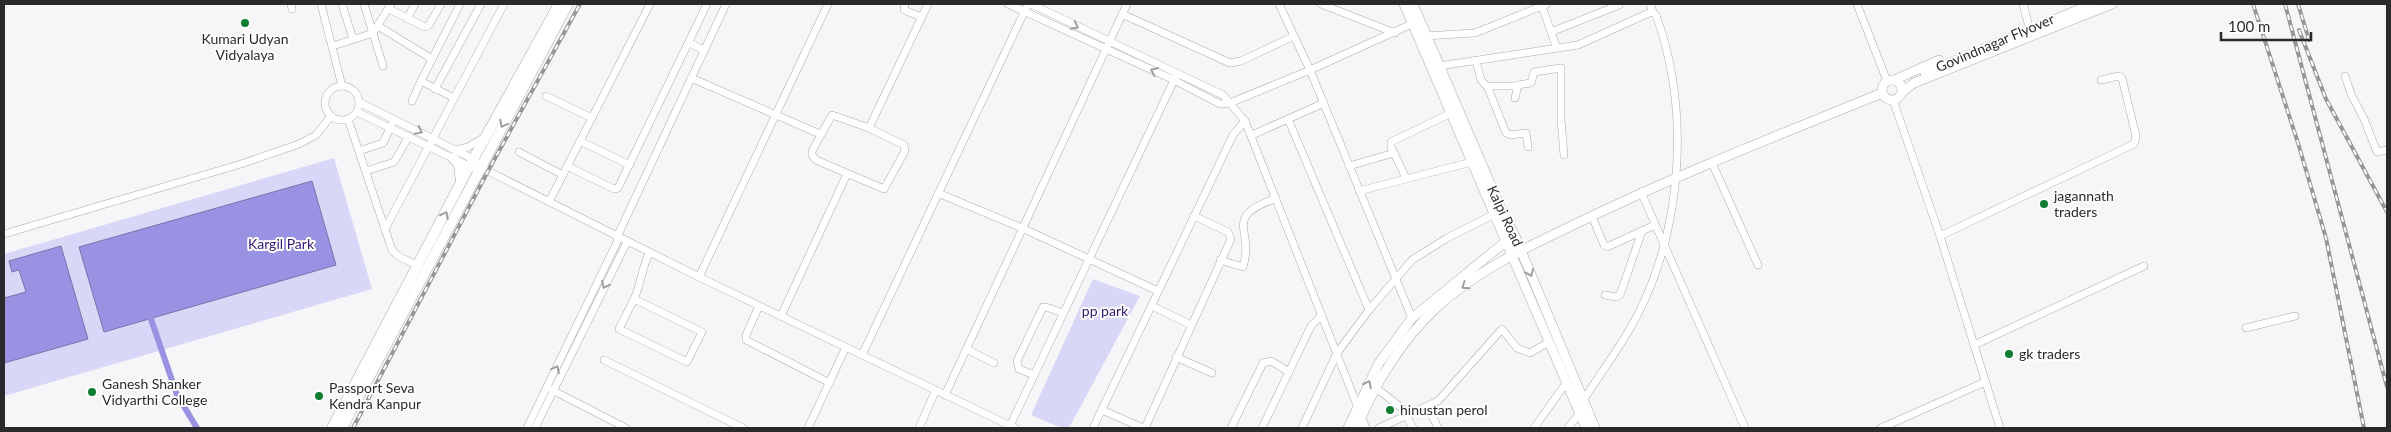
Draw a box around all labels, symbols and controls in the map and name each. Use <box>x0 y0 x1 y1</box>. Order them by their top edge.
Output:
street label: Govindnagar Flyover <box>1933 10 2057 75</box>
scale bar <box>2221 10 2311 42</box>
marker: Kumari Udyan Vidyalaya <box>239 17 251 29</box>
text: 100 m <box>2228 17 2270 35</box>
one-way arrow <box>1069 20 1078 30</box>
place label: Kumari Udyan Vidyalaya <box>202 30 288 63</box>
one-way arrow <box>1150 66 1159 77</box>
one-way arrow <box>499 118 509 127</box>
one-way arrow <box>414 125 423 135</box>
street label: Kalpi Road <box>1484 183 1527 249</box>
place label: jagannath traders <box>2053 187 2114 220</box>
marker: jagannath traders <box>2038 198 2050 210</box>
one-way arrow <box>439 211 449 220</box>
park label: Kargil Park <box>248 235 315 252</box>
one-way arrow <box>1524 268 1535 277</box>
one-way arrow <box>601 280 611 289</box>
one-way arrow <box>1462 280 1471 289</box>
park label: pp park <box>1082 302 1129 319</box>
place label: gk traders <box>2019 345 2080 362</box>
marker: gk traders <box>2003 348 2015 360</box>
one-way arrow <box>550 365 560 374</box>
place label: Ganesh Shanker Vidyarthi College <box>102 375 207 408</box>
place label: Passport Seva Kendra Kanpur <box>329 379 421 412</box>
one-way arrow <box>1362 380 1372 389</box>
marker: Ganesh Shanker Vidyarthi College <box>86 386 98 398</box>
marker: Passport Seva Kendra Kanpur <box>313 390 325 402</box>
place label: hinustan perol <box>1400 401 1488 418</box>
marker: hinustan perol <box>1384 404 1396 416</box>

